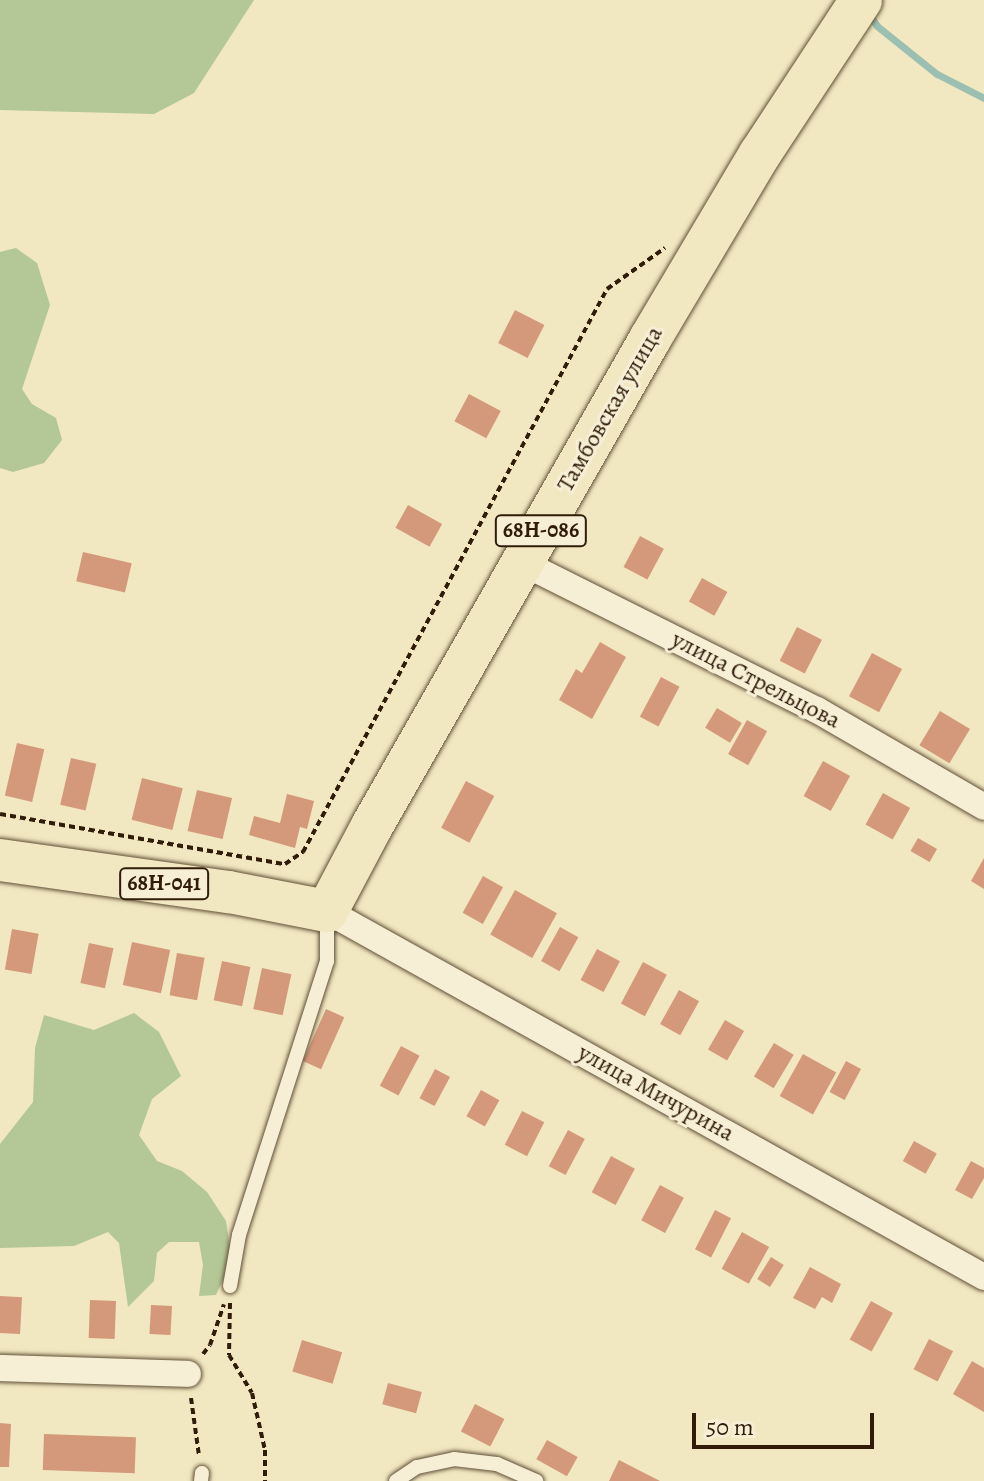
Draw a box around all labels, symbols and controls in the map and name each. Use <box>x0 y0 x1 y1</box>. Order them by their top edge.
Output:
street label: Тамбовская улица <box>551 321 669 497</box>
road number: 68Н-086 <box>493 513 589 549</box>
street label: улица Стрельцова <box>667 625 845 735</box>
road number: 68Н-041 <box>118 866 210 902</box>
street label: улица Мичурина <box>573 1038 739 1148</box>
scale bar <box>696 1397 878 1447</box>
text: 50 m <box>706 1411 754 1443</box>

